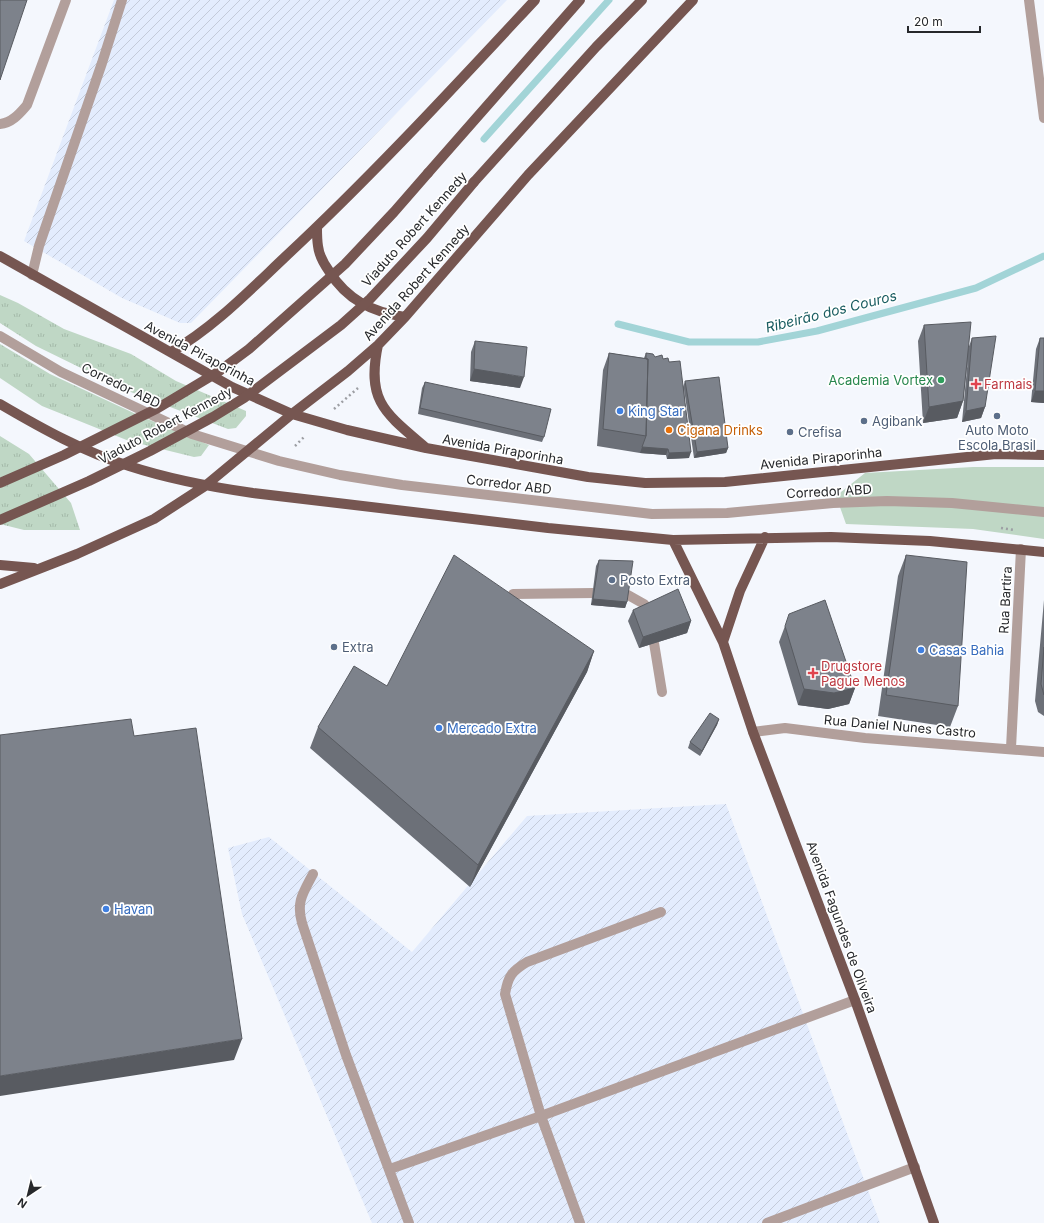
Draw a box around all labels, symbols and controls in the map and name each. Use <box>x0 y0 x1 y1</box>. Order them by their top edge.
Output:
scale bar <box>908 8 980 34</box>
text: 20 m <box>914 14 943 29</box>
street label: Viaduto Robert Kennedy <box>358 168 470 290</box>
street label: Avenida Robert Kennedy <box>360 221 472 343</box>
water label: Ribeirão dos Couros <box>764 286 898 336</box>
street label: Avenida Piraporinha <box>142 317 258 389</box>
street label: Corredor ABD <box>79 359 163 411</box>
place label: Academia Vortex <box>828 372 933 388</box>
marker: Academia Vortex <box>936 375 946 385</box>
place label: Farmais <box>984 376 1033 392</box>
marker: Farmais <box>971 379 981 389</box>
street label: Viaduto Robert Kennedy <box>95 383 235 467</box>
place label: King Star <box>628 403 684 419</box>
marker: King Star <box>615 406 625 416</box>
marker: Auto Moto Escola Brasil <box>992 411 1002 421</box>
place label: Agibank <box>872 413 922 429</box>
marker: Agibank <box>859 416 869 426</box>
place label: Cigana Drinks <box>677 422 763 438</box>
place label: Auto Moto Escola Brasil <box>958 422 1036 453</box>
place label: Crefisa <box>798 424 842 440</box>
marker: Cigana Drinks <box>664 425 674 435</box>
marker: Crefisa <box>785 427 795 437</box>
street label: Avenida Piraporinha <box>441 430 565 468</box>
street label: Avenida Piraporinha <box>759 444 883 472</box>
street label: Corredor ABD <box>465 471 553 497</box>
street label: Corredor ABD <box>786 481 872 501</box>
street label: Rua Bartira <box>995 566 1015 634</box>
place label: Posto Extra <box>620 572 690 588</box>
marker: Posto Extra <box>607 575 617 585</box>
place label: Extra <box>342 639 374 655</box>
marker: Extra <box>329 642 339 652</box>
place label: Casas Bahia <box>929 642 1004 658</box>
marker: Casas Bahia <box>916 645 926 655</box>
place label: Drugstore Pague Menos <box>821 658 905 689</box>
marker: Drugstore Pague Menos <box>808 668 818 678</box>
street label: Rua Daniel Nunes Castro <box>823 711 977 741</box>
place label: Mercado Extra <box>447 720 537 736</box>
marker: Mercado Extra <box>434 723 444 733</box>
street label: Avenida Fagundes de Oliveira <box>803 839 881 1015</box>
place label: Havan <box>114 901 153 917</box>
marker: Havan <box>101 904 111 914</box>
north arrow <box>8 1175 48 1215</box>
text: N <box>15 1195 30 1211</box>

